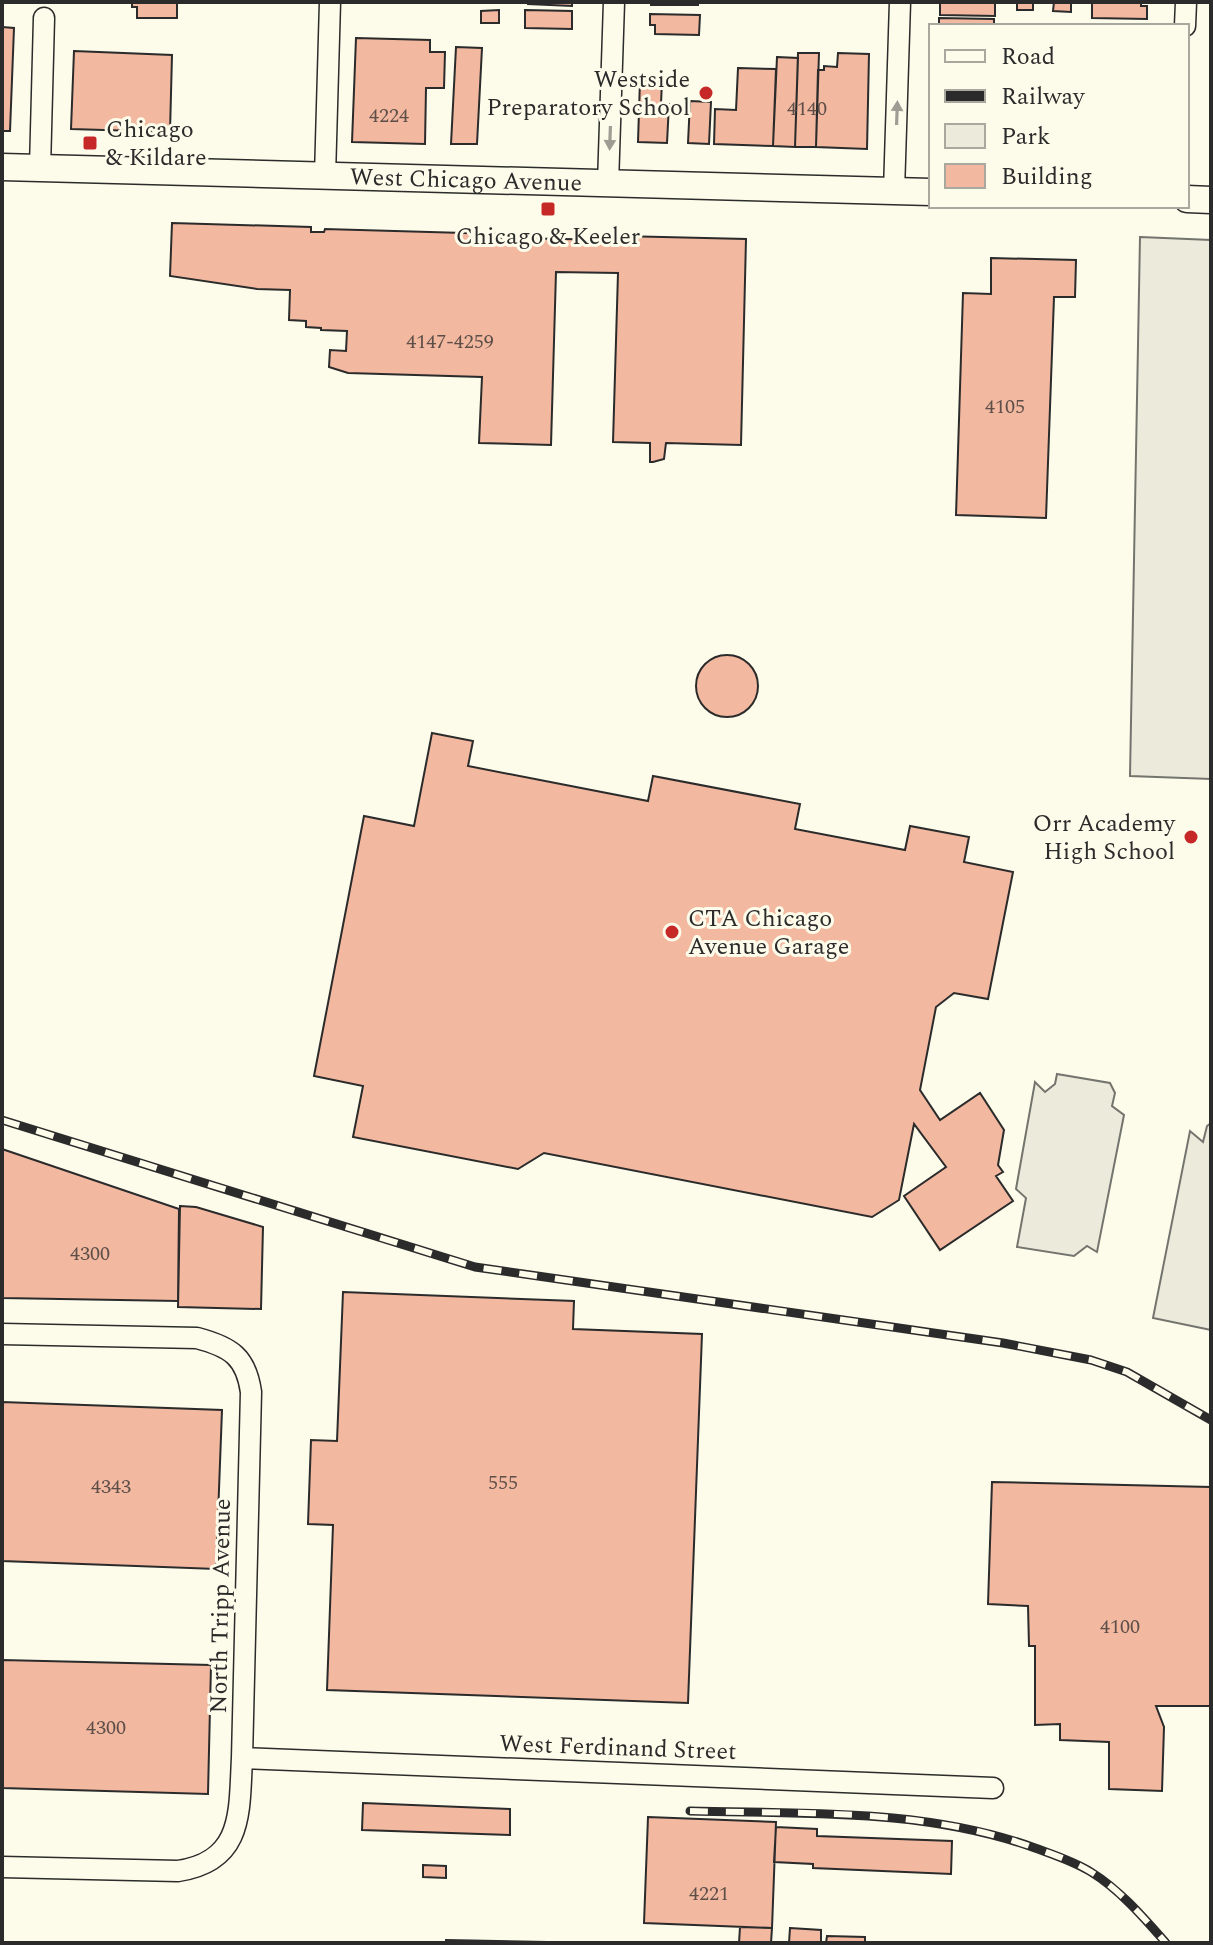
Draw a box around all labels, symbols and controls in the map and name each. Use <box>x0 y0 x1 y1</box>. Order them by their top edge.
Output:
legend <box>929 24 1189 208</box>
text: Road <box>1001 39 1055 75</box>
place label: Westside Preparatory School <box>487 62 690 126</box>
text: Railway <box>1001 79 1086 115</box>
marker: Westside Preparatory School <box>697 84 715 102</box>
house number: 4140 <box>787 94 827 124</box>
one-way arrow <box>890 100 903 125</box>
house number: 4224 <box>369 101 409 131</box>
place label: Chicago & Kildare <box>106 112 207 176</box>
text: Park <box>1001 119 1051 155</box>
one-way arrow <box>603 126 616 151</box>
marker: Chicago & Kildare <box>81 134 99 152</box>
street label: West Chicago Avenue <box>349 159 582 202</box>
text: Building <box>1001 159 1093 195</box>
marker: Chicago & Keeler <box>539 200 557 218</box>
place label: Chicago & Keeler <box>456 219 640 255</box>
house number: 4147-4259 <box>406 327 494 357</box>
house number: 4105 <box>985 392 1025 422</box>
place label: Orr Academy High School <box>1033 806 1176 870</box>
marker: Orr Academy High School <box>1182 828 1200 846</box>
place label: CTA Chicago Avenue Garage <box>688 901 849 965</box>
marker: CTA Chicago Avenue Garage <box>663 923 681 941</box>
house number: 4300 <box>70 1239 110 1269</box>
house number: 555 <box>488 1468 518 1498</box>
house number: 4343 <box>91 1472 131 1502</box>
street label: North Tripp Avenue <box>201 1498 241 1714</box>
house number: 4100 <box>1100 1612 1140 1642</box>
house number: 4300 <box>86 1713 126 1743</box>
street label: West Ferdinand Street <box>499 1726 737 1770</box>
house number: 4221 <box>689 1879 729 1909</box>

